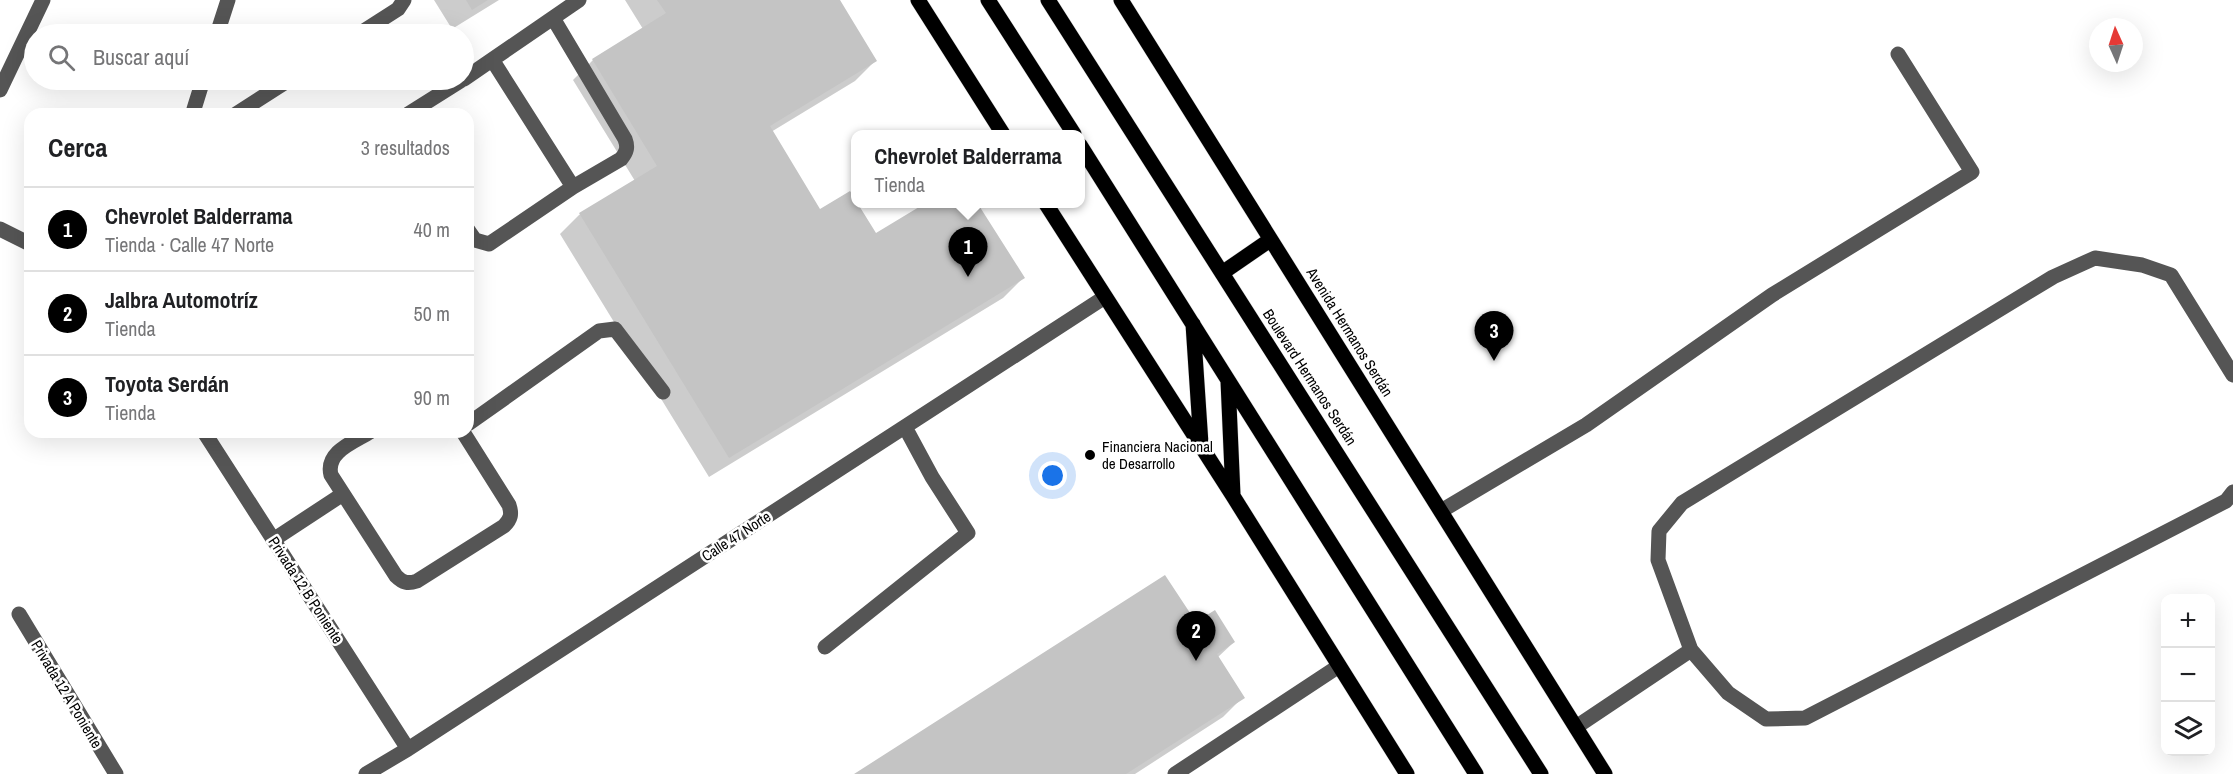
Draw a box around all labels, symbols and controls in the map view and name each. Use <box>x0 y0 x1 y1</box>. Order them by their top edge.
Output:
north arrow <box>2089 18 2143 72</box>
search box <box>24 24 474 90</box>
icon: search <box>45 41 78 74</box>
text: Buscar aquí <box>93 42 189 72</box>
text: Cerca <box>48 130 107 165</box>
popup <box>851 130 1085 208</box>
text: 3 resultados <box>361 134 450 161</box>
text: Chevrolet Balderrama <box>874 141 1062 171</box>
text: Tienda <box>874 171 925 198</box>
text: Chevrolet Balderrama <box>105 201 293 231</box>
text: 1 <box>63 216 72 243</box>
text: 40 m <box>414 216 450 243</box>
pin: 1 <box>948 228 988 277</box>
text: Tienda · Calle 47 Norte <box>105 231 274 258</box>
street label: Avenida Hermanos Serdán <box>1301 263 1398 400</box>
text: Jalbra Automotríz <box>105 285 258 315</box>
text: 2 <box>63 300 72 327</box>
text: 50 m <box>414 300 450 327</box>
street label: Boulevard Hermanos Serdán <box>1258 305 1362 449</box>
pin: 3 <box>1474 312 1514 361</box>
text: Tienda <box>105 315 156 342</box>
text: Toyota Serdán <box>105 369 229 399</box>
text: 3 <box>63 384 72 411</box>
text: 90 m <box>414 384 450 411</box>
text: Tienda <box>105 399 156 426</box>
place label: Financiera Nacional de Desarrollo <box>1102 436 1213 474</box>
marker: Financiera Nacional de Desarrollo <box>1083 448 1097 462</box>
your location <box>1038 461 1067 490</box>
street label: Calle 47 Norte <box>697 506 775 566</box>
street label: Privada 12 B Poniente <box>263 532 349 648</box>
map controls <box>2161 594 2215 756</box>
button: + <box>2161 594 2215 648</box>
pin: 2 <box>1176 612 1216 661</box>
street label: Privada 12 A Poniente <box>26 636 108 752</box>
button: − <box>2161 648 2215 702</box>
button: layers <box>2161 702 2215 756</box>

